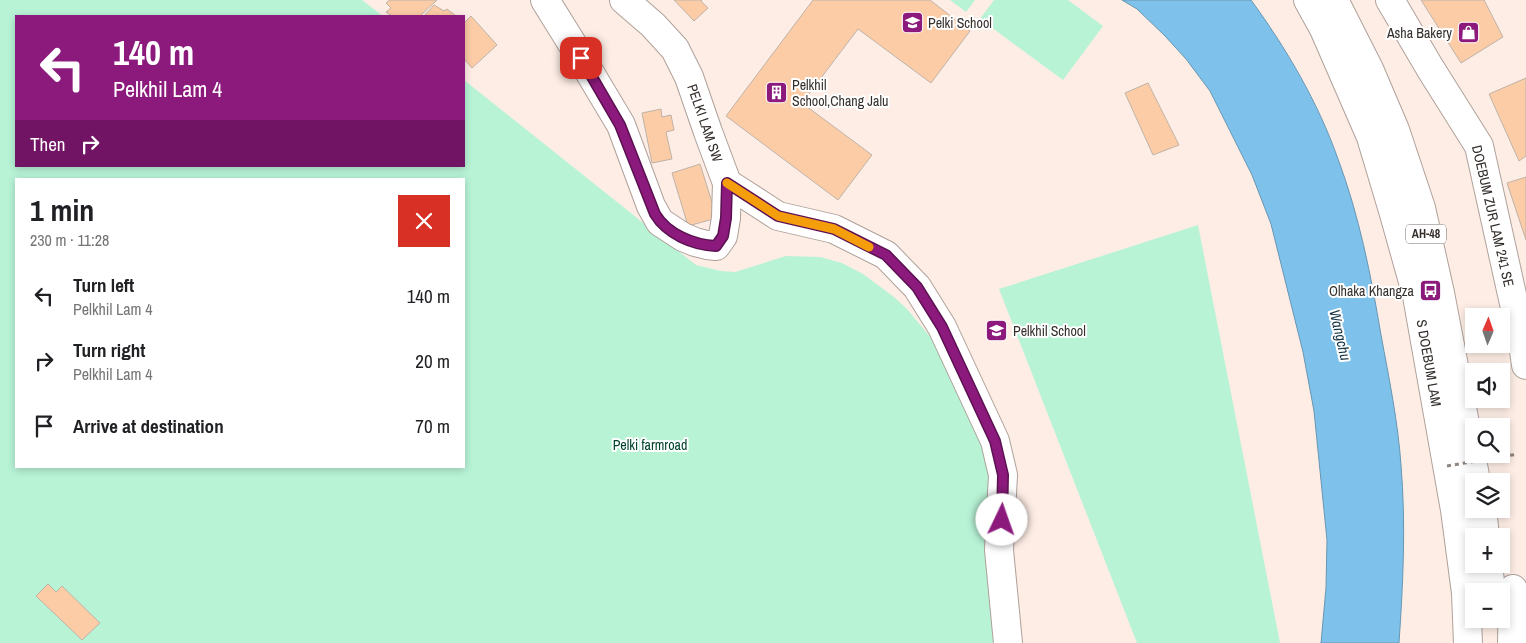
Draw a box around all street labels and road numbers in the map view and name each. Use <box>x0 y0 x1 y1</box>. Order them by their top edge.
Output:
street label: PELKI LAM SW <box>683 82 727 164</box>
street label: DOEBUM ZUR LAM 241 SE <box>1468 143 1518 289</box>
road number: AH-48 <box>1406 224 1446 243</box>
street label: S DOEBUM LAM <box>1412 318 1446 408</box>

